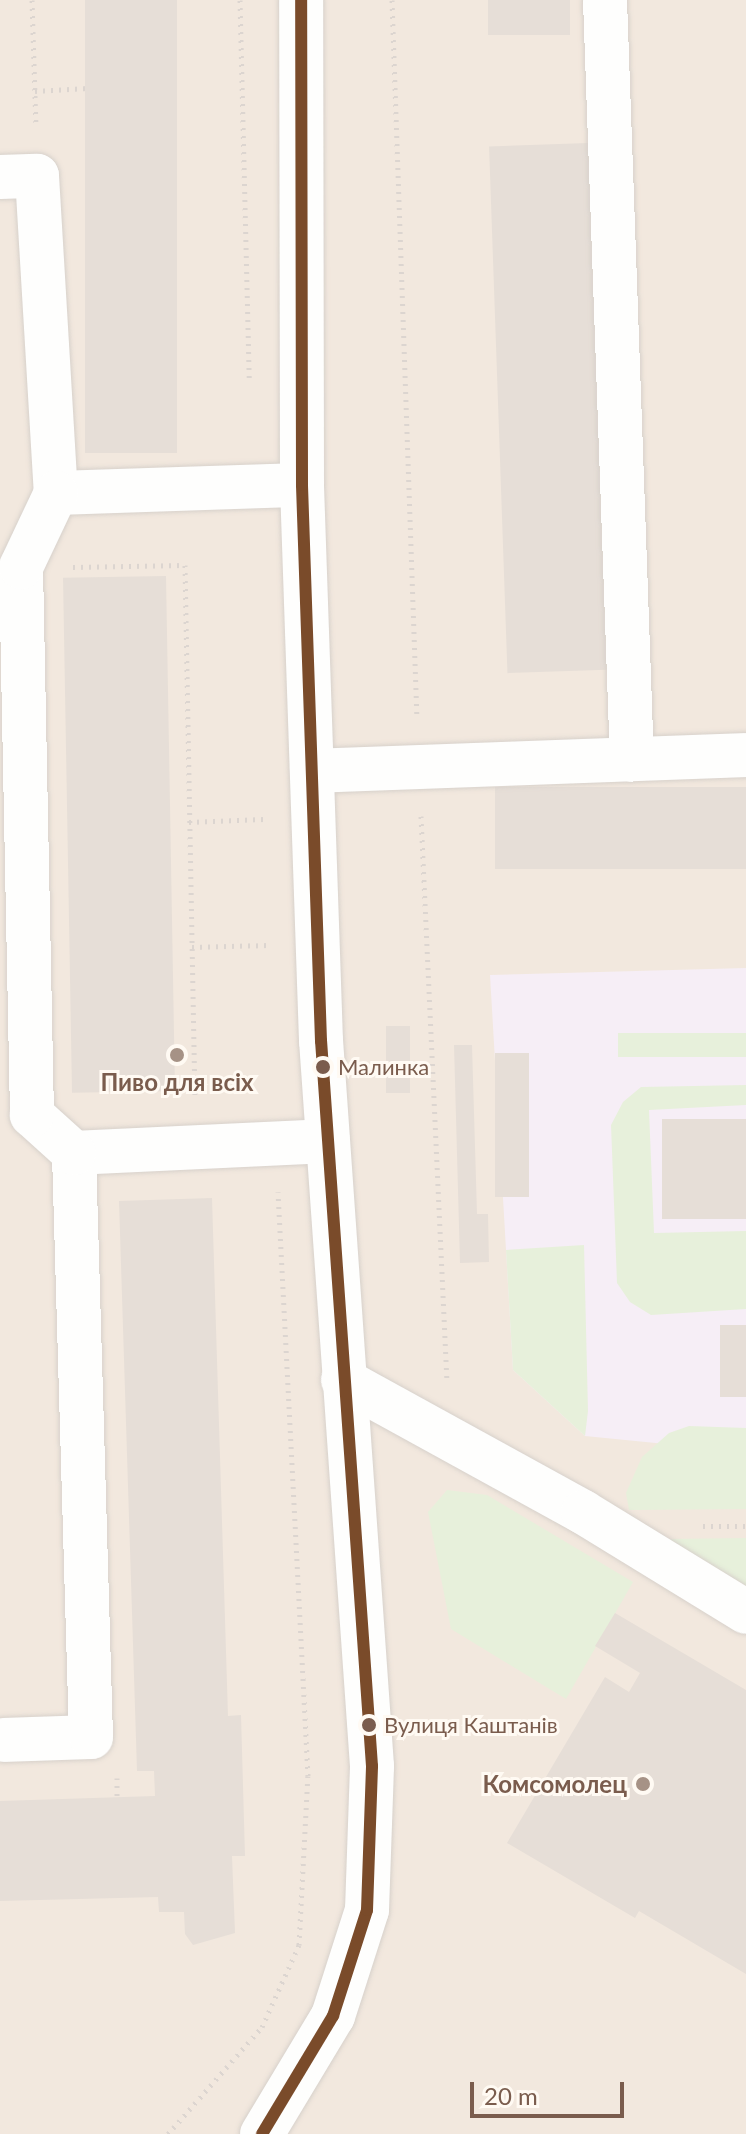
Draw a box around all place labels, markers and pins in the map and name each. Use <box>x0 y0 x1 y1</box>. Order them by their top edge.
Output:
marker: Пиво для всіх <box>168 1046 186 1064</box>
place label: Малинка <box>338 1054 429 1080</box>
marker: Малинка <box>315 1059 331 1075</box>
place label: Пиво для всіх <box>100 1068 254 1096</box>
place label: Вулиця Каштанів <box>384 1712 558 1738</box>
marker: Вулиця Каштанів <box>361 1717 377 1733</box>
place label: Комсомолец <box>482 1770 627 1798</box>
marker: Комсомолец <box>634 1775 652 1793</box>

